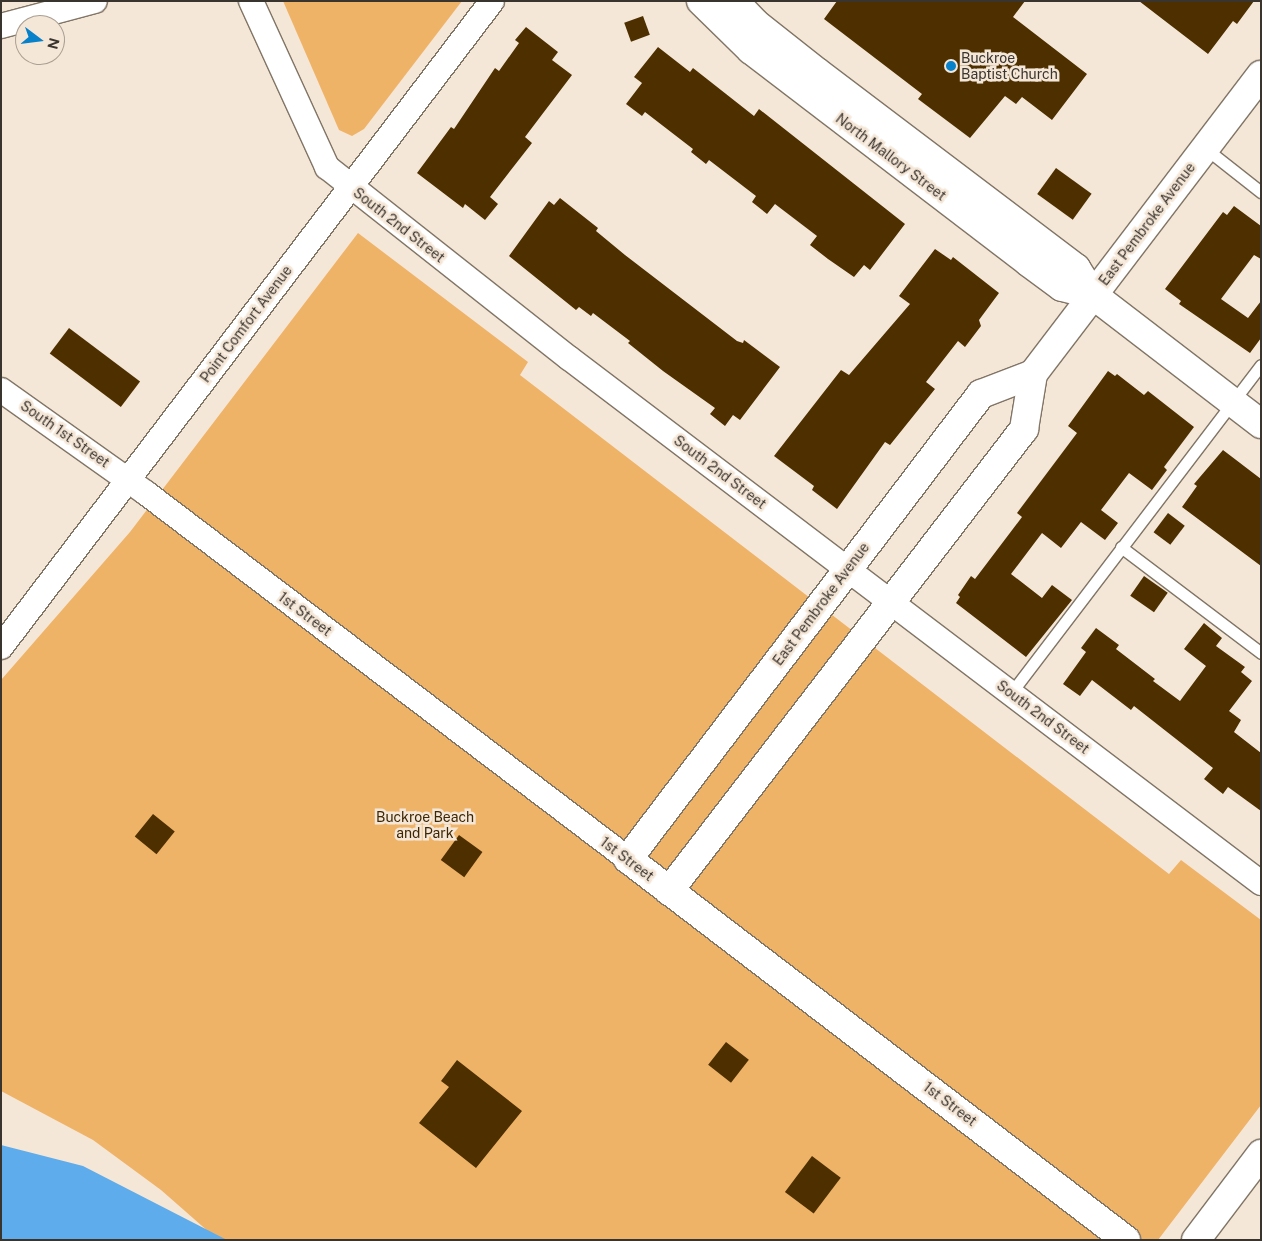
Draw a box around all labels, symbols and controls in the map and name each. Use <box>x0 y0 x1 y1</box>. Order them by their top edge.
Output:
north arrow <box>15 15 65 65</box>
text: N <box>44 36 63 51</box>
place label: Buckroe Baptist Church <box>961 50 1058 82</box>
marker: Buckroe Baptist Church <box>945 60 957 72</box>
street label: North Mallory Street <box>832 110 950 204</box>
street label: East Pembroke Avenue <box>1095 159 1199 289</box>
street label: South 2nd Street <box>350 184 448 266</box>
street label: Point Comfort Avenue <box>197 262 295 386</box>
street label: South 1st Street <box>17 397 113 471</box>
street label: South 2nd Street <box>670 432 770 512</box>
street label: East Pembroke Avenue <box>769 539 873 669</box>
street label: 1st Street <box>275 589 335 639</box>
street label: South 2nd Street <box>993 677 1093 757</box>
park label: Buckroe Beach and Park <box>376 809 474 842</box>
street label: 1st Street <box>597 834 657 884</box>
street label: 1st Street <box>920 1079 980 1129</box>

